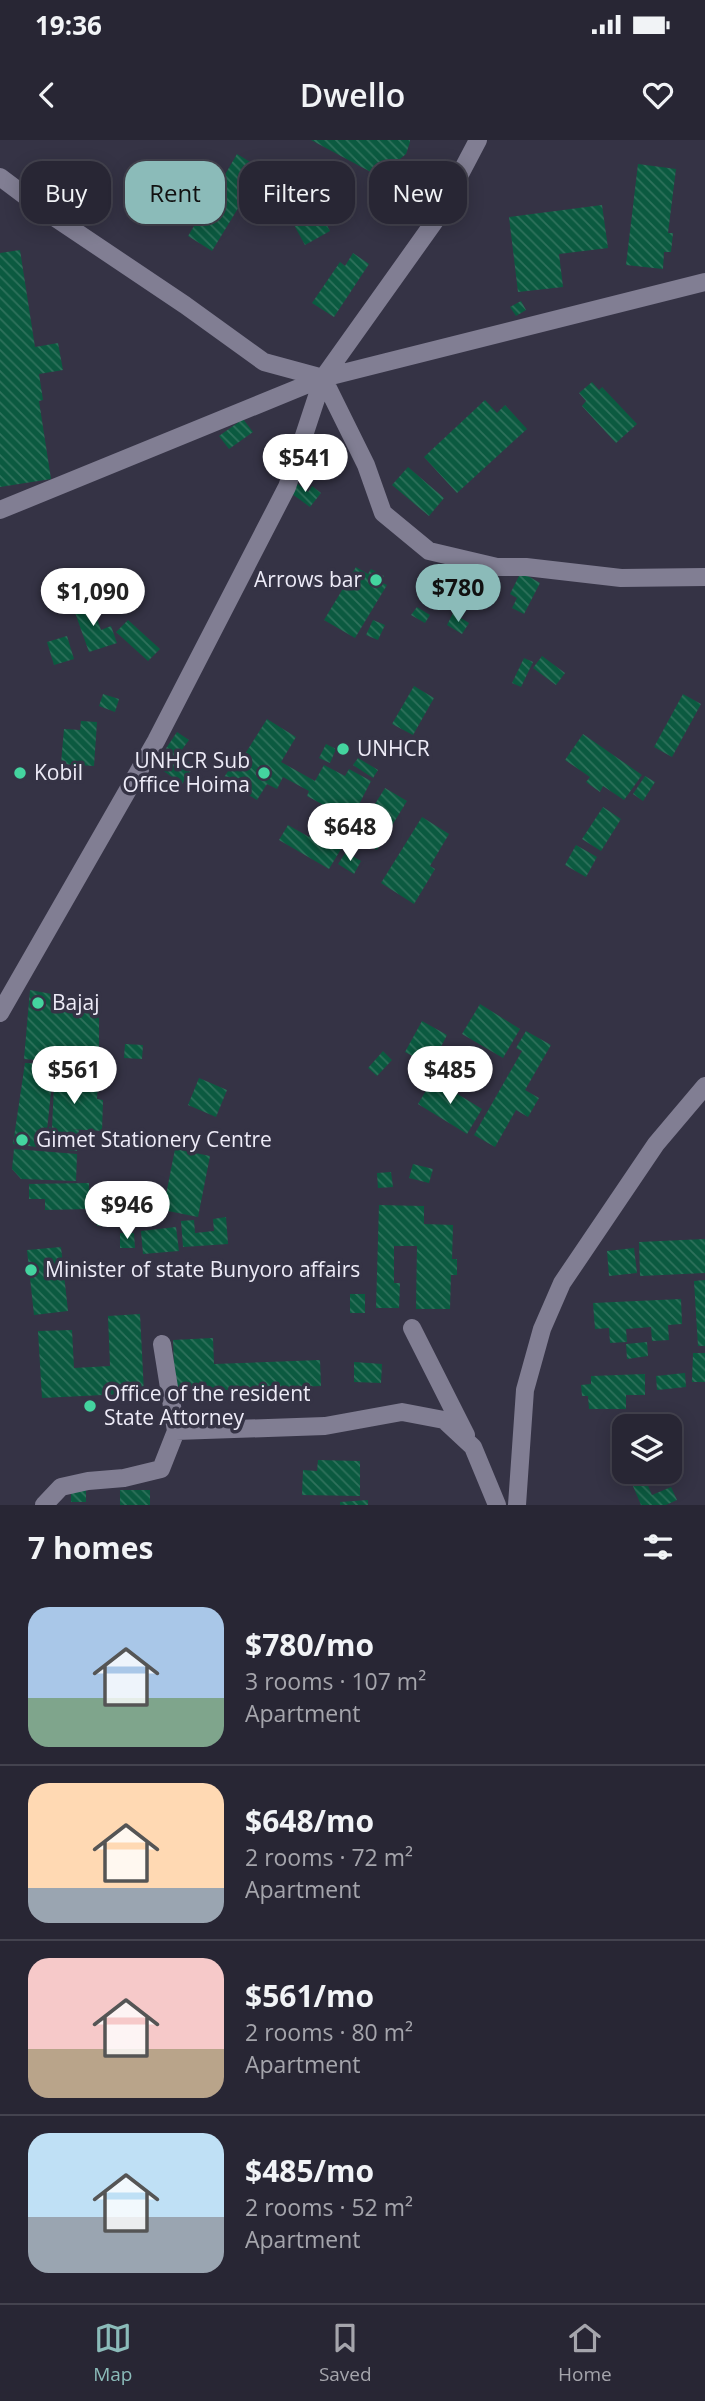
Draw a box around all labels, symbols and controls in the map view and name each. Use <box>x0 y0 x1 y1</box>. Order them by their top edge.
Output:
text: 19:36 <box>35 7 102 43</box>
text: Dwello <box>300 73 405 116</box>
icon: back <box>28 76 66 114</box>
icon: heart <box>639 76 677 114</box>
chip: Buy <box>21 161 111 224</box>
chip: Rent <box>125 161 225 224</box>
chip: Filters <box>239 161 355 224</box>
chip: New <box>369 161 467 224</box>
pin: $541 <box>264 434 346 494</box>
text: $541 <box>279 441 331 473</box>
pin: $780 <box>417 564 499 624</box>
place label: Arrows bar <box>254 565 362 593</box>
pin: $1,090 <box>36 568 150 628</box>
text: $780 <box>432 571 484 603</box>
marker: Arrows bar <box>368 572 384 588</box>
text: $1,090 <box>57 575 129 607</box>
place label: UNHCR <box>357 734 430 762</box>
marker: UNHCR <box>335 741 351 757</box>
place label: UNHCR Sub Office Hoima <box>122 746 250 798</box>
place label: Kobil <box>34 758 83 786</box>
marker: Kobil <box>12 765 28 781</box>
marker: UNHCR Sub Office Hoima <box>256 765 272 781</box>
pin: $648 <box>309 804 391 863</box>
text: $648 <box>324 810 376 842</box>
place label: Bajaj <box>52 988 100 1016</box>
marker: Bajaj <box>30 995 46 1011</box>
pin: $561 <box>33 1046 115 1106</box>
pin: $485 <box>409 1046 491 1106</box>
text: $561 <box>48 1053 100 1085</box>
text: $485 <box>424 1053 476 1085</box>
place label: Gimet Stationery Centre <box>36 1125 272 1153</box>
marker: Gimet Stationery Centre <box>14 1132 30 1148</box>
pin: $946 <box>86 1182 168 1241</box>
text: $946 <box>101 1188 153 1220</box>
place label: Minister of state Bunyoro affairs <box>45 1255 360 1283</box>
marker: Minister of state Bunyoro affairs <box>23 1262 39 1278</box>
place label: Office of the resident State Attorney <box>104 1379 311 1431</box>
marker: Office of the resident State Attorney <box>82 1398 98 1414</box>
map controls <box>612 1414 682 1484</box>
button: layers <box>612 1414 682 1484</box>
text: 7 homes <box>28 1527 153 1568</box>
icon: filters <box>639 1528 677 1566</box>
text: $780/mo <box>245 1624 374 1665</box>
icon: home <box>84 1635 168 1719</box>
text: 3 rooms · 107 m² <box>245 1665 426 1697</box>
text: Apartment <box>245 1697 361 1729</box>
text: $648/mo <box>245 1800 374 1841</box>
icon: home <box>84 1811 168 1895</box>
text: 2 rooms · 72 m² <box>245 1841 413 1873</box>
text: Apartment <box>245 1873 361 1905</box>
text: $561/mo <box>245 1975 374 2016</box>
icon: home <box>84 1986 168 2070</box>
text: 2 rooms · 80 m² <box>245 2016 413 2048</box>
text: Apartment <box>245 2048 361 2080</box>
text: $485/mo <box>245 2150 374 2191</box>
icon: home <box>84 2161 168 2245</box>
text: 2 rooms · 52 m² <box>245 2191 413 2223</box>
text: Apartment <box>245 2223 361 2255</box>
tab: Map <box>93 2319 132 2387</box>
tab: Saved <box>319 2319 372 2387</box>
tab: Home <box>558 2319 612 2387</box>

